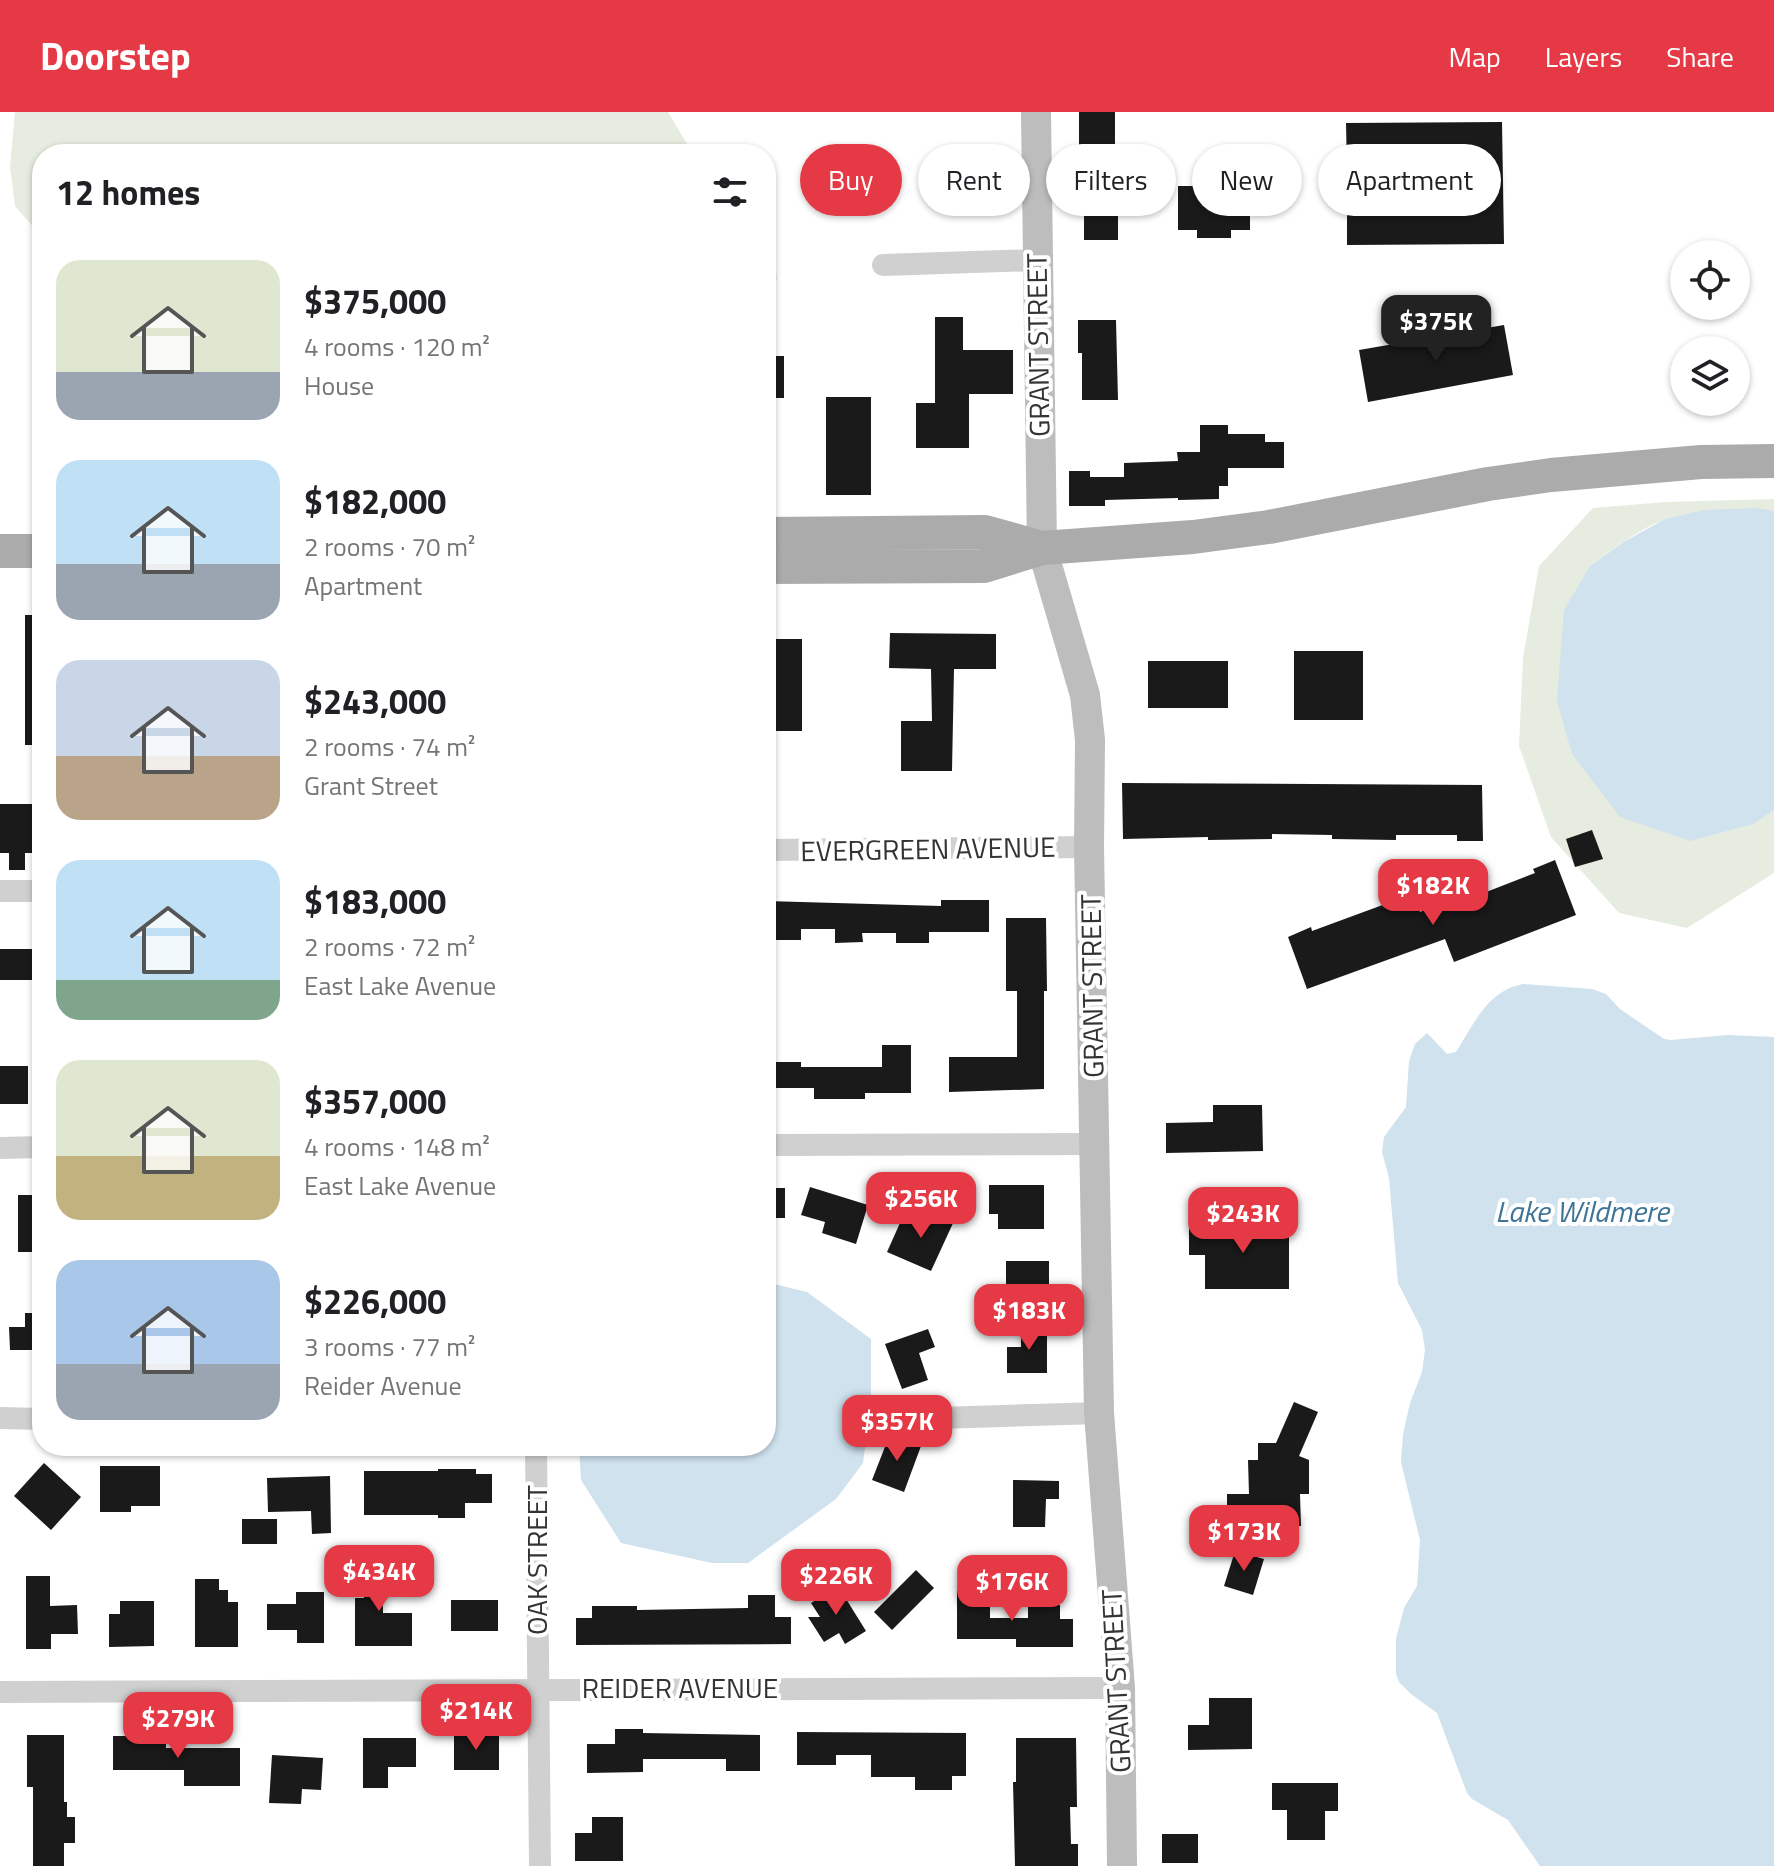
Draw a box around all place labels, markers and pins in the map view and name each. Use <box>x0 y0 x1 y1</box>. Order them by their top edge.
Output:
pin: $375K <box>1380 295 1492 363</box>
pin: $182K <box>1377 859 1489 927</box>
pin: $256K <box>865 1172 977 1240</box>
pin: $243K <box>1187 1187 1299 1255</box>
pin: $183K <box>973 1284 1085 1352</box>
pin: $357K <box>841 1395 953 1463</box>
pin: $173K <box>1188 1505 1300 1573</box>
pin: $434K <box>323 1545 435 1613</box>
pin: $226K <box>780 1549 892 1617</box>
pin: $176K <box>956 1555 1068 1623</box>
pin: $214K <box>420 1684 532 1752</box>
pin: $279K <box>122 1692 234 1760</box>

